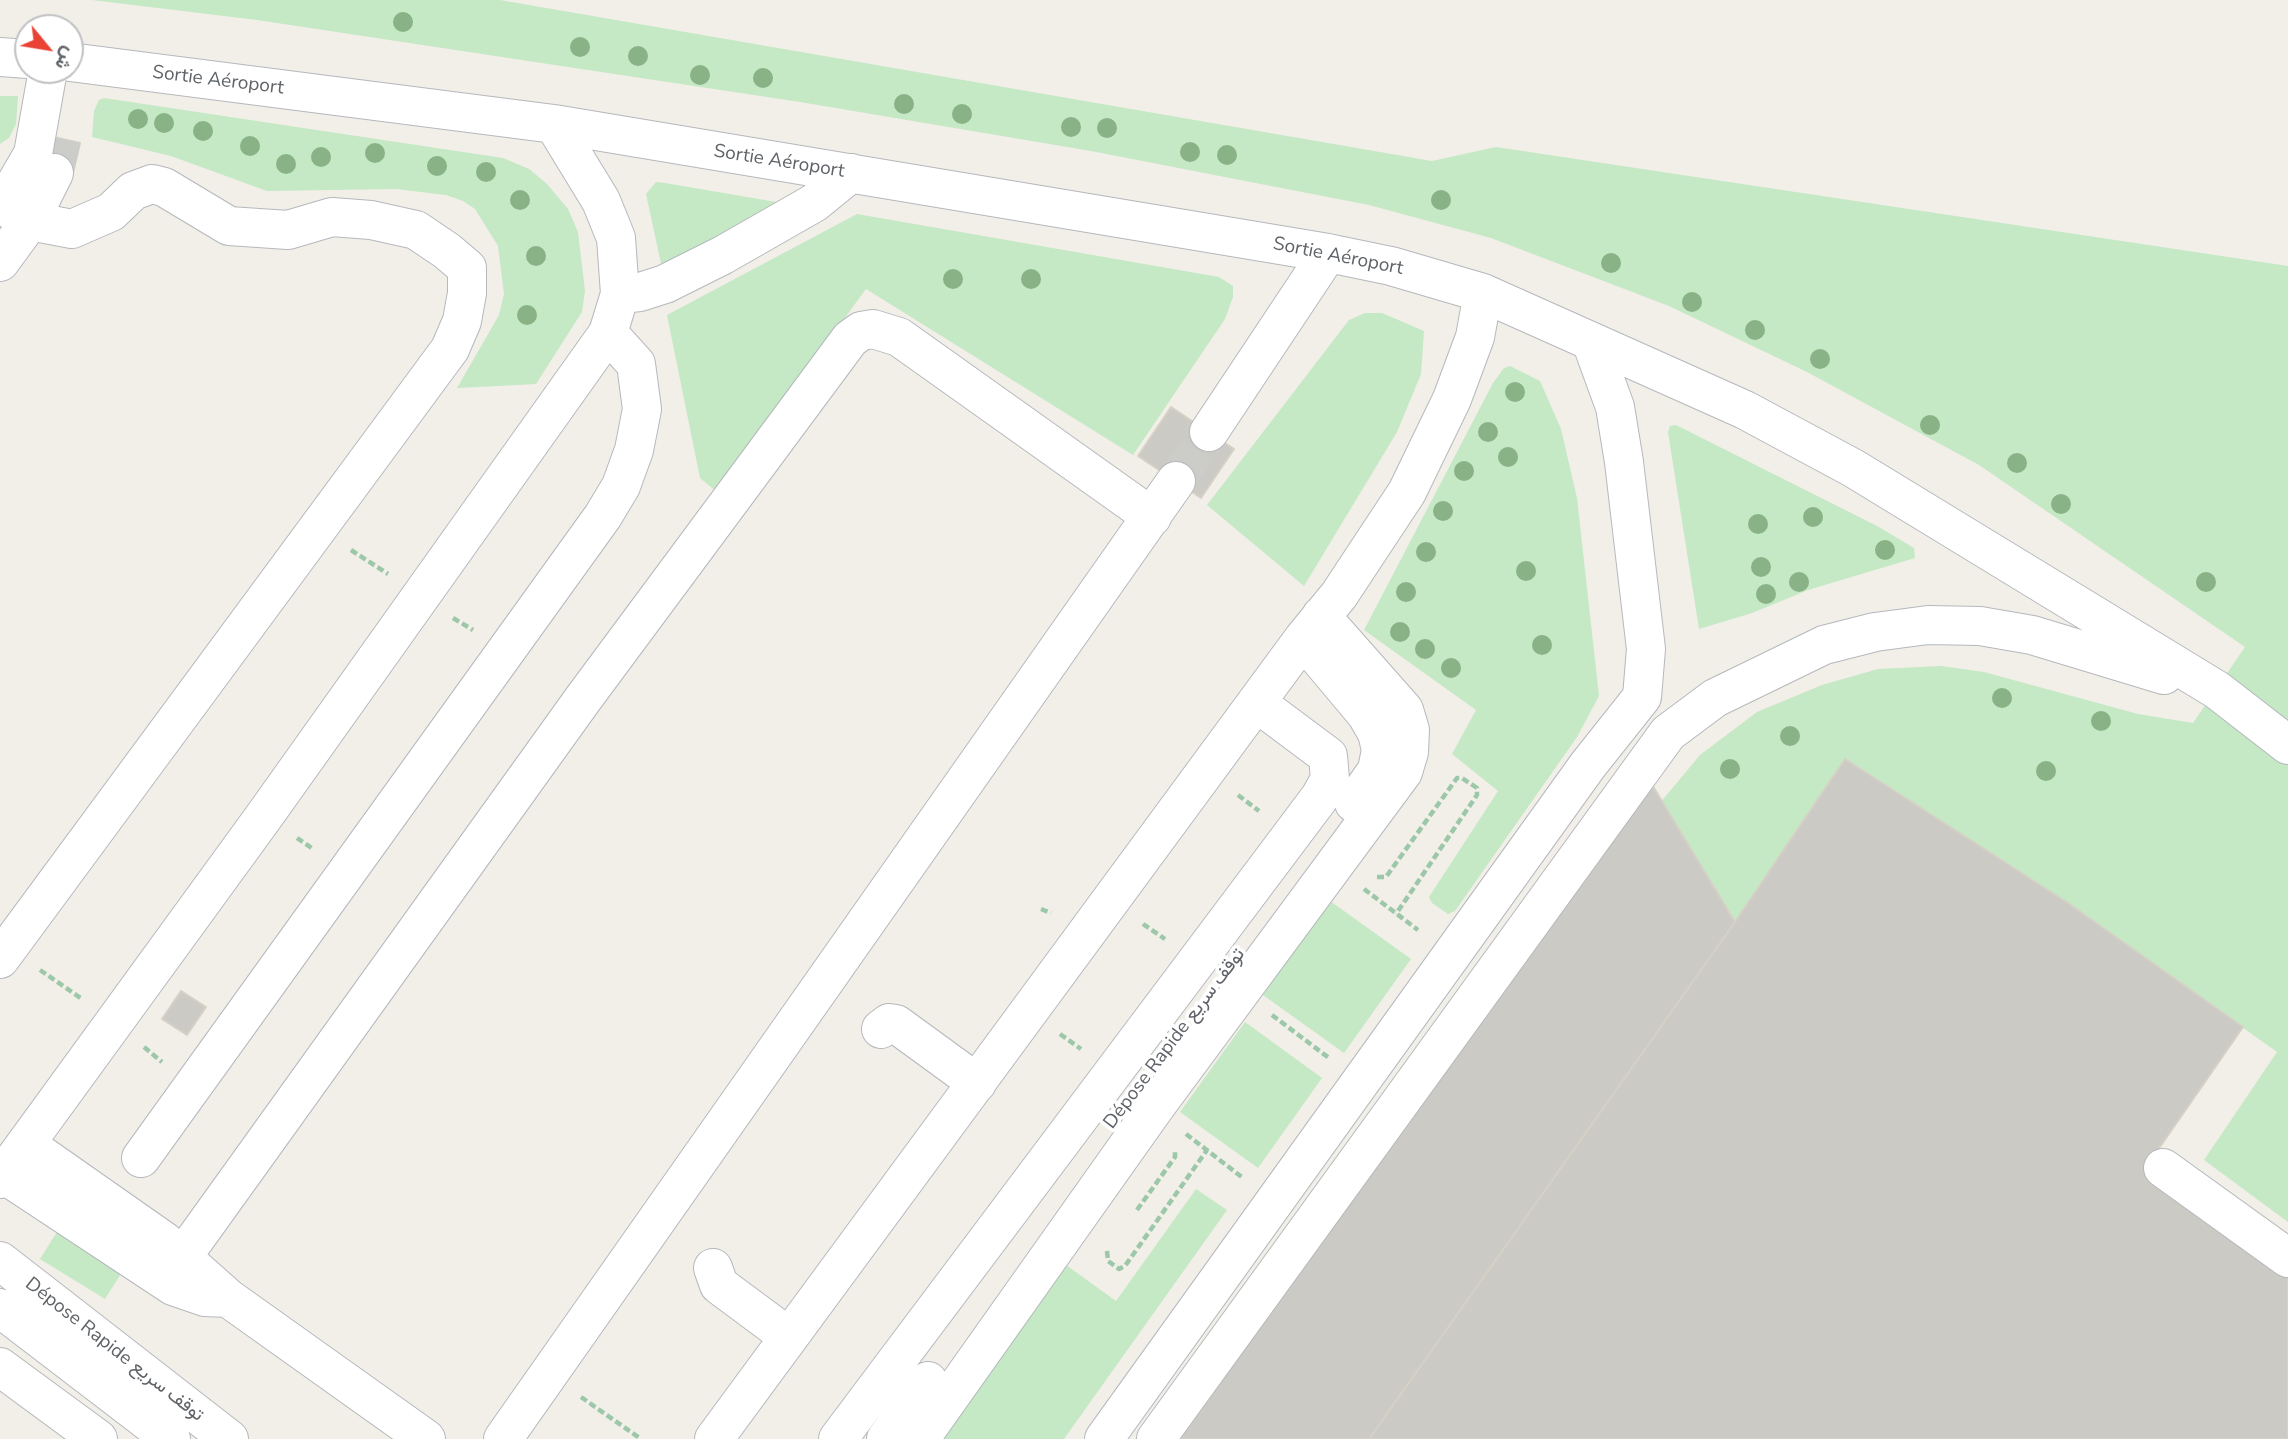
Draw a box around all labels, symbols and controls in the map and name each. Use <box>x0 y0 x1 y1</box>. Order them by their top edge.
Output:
north arrow <box>14 14 84 84</box>
text: ش <box>48 42 82 75</box>
street label: Sortie Aéroport <box>151 62 285 100</box>
street label: Sortie Aéroport <box>712 140 846 184</box>
street label: Sortie Aéroport <box>1271 233 1405 281</box>
street label: Dépose Rapide توقف سريع <box>1100 944 1250 1134</box>
street label: Dépose Rapide توقف سريع <box>20 1273 208 1427</box>

